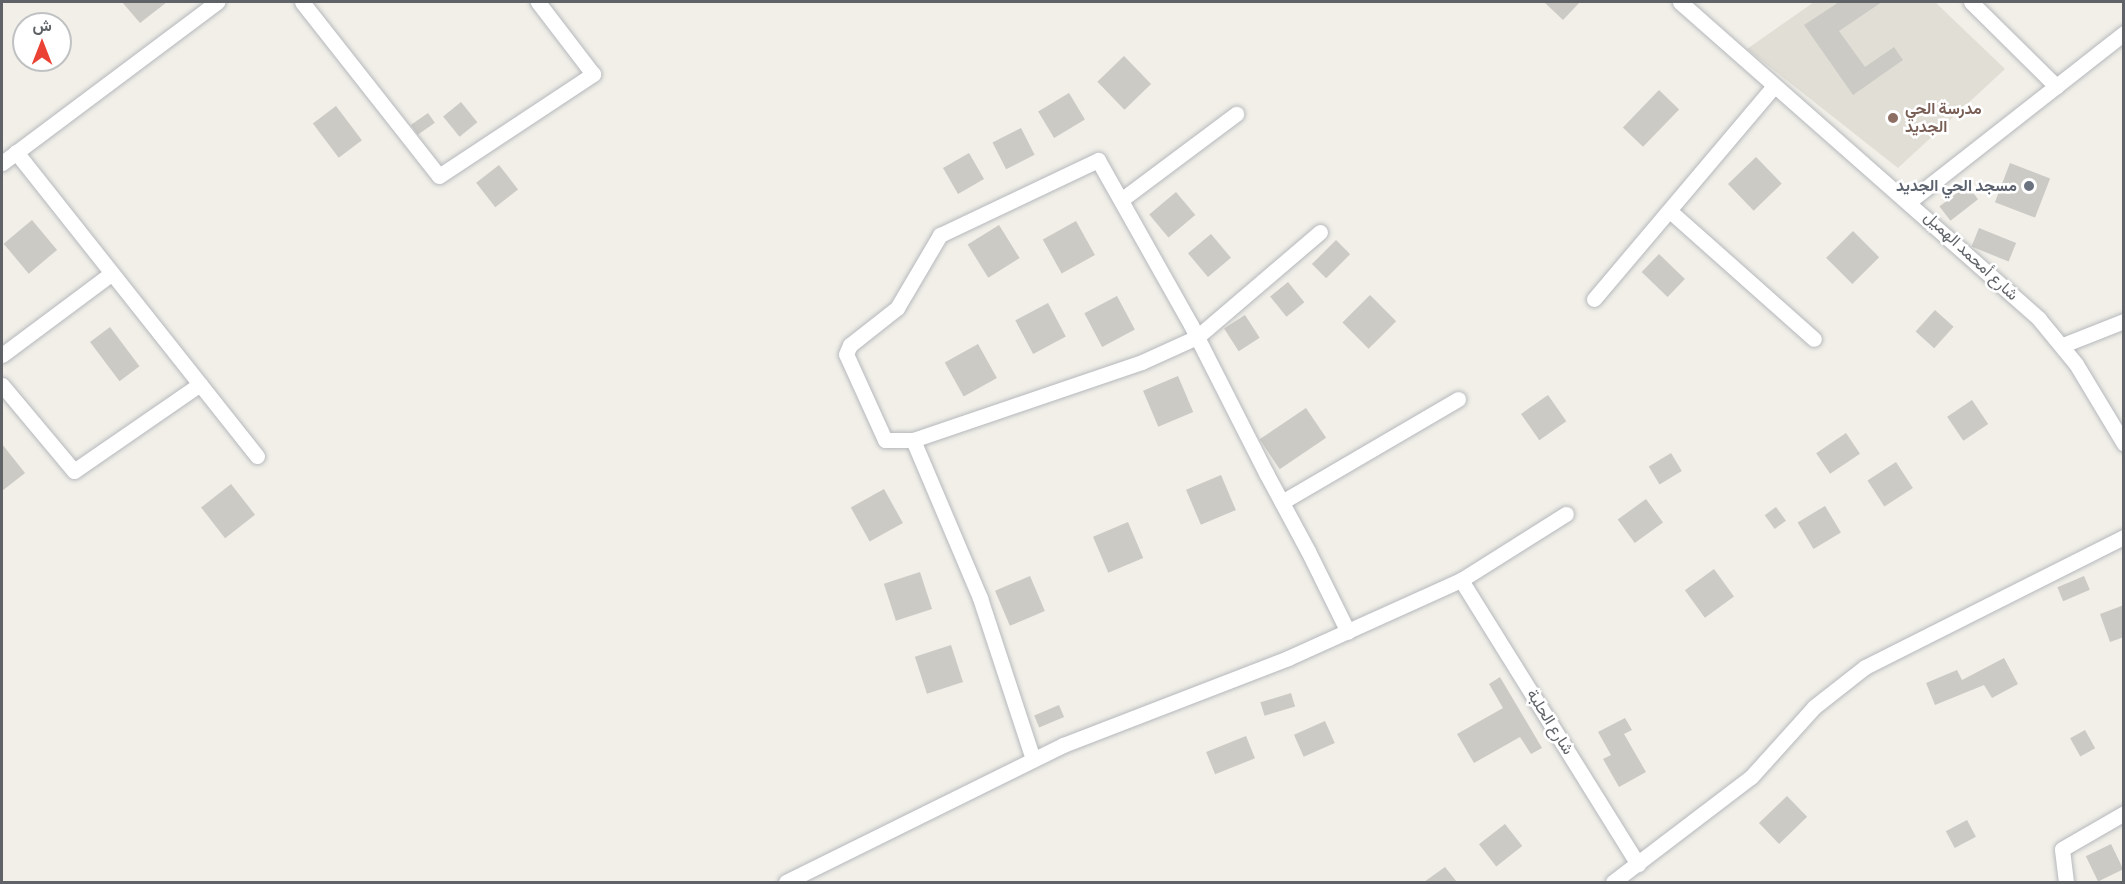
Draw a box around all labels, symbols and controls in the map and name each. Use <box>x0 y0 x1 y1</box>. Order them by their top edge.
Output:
north arrow <box>12 12 72 72</box>
text: ش <box>32 15 52 37</box>
place label: مدرسة الحي الجديد <box>1905 99 1982 137</box>
marker: مدرسة الحي الجديد <box>1886 111 1900 125</box>
place label: مسجد الحي الجديد <box>1896 176 2017 196</box>
marker: مسجد الحي الجديد <box>2022 179 2036 193</box>
street label: شارع أمحمد الهميل <box>1920 207 2022 305</box>
street label: شارع الحلبة <box>1522 686 1578 758</box>

